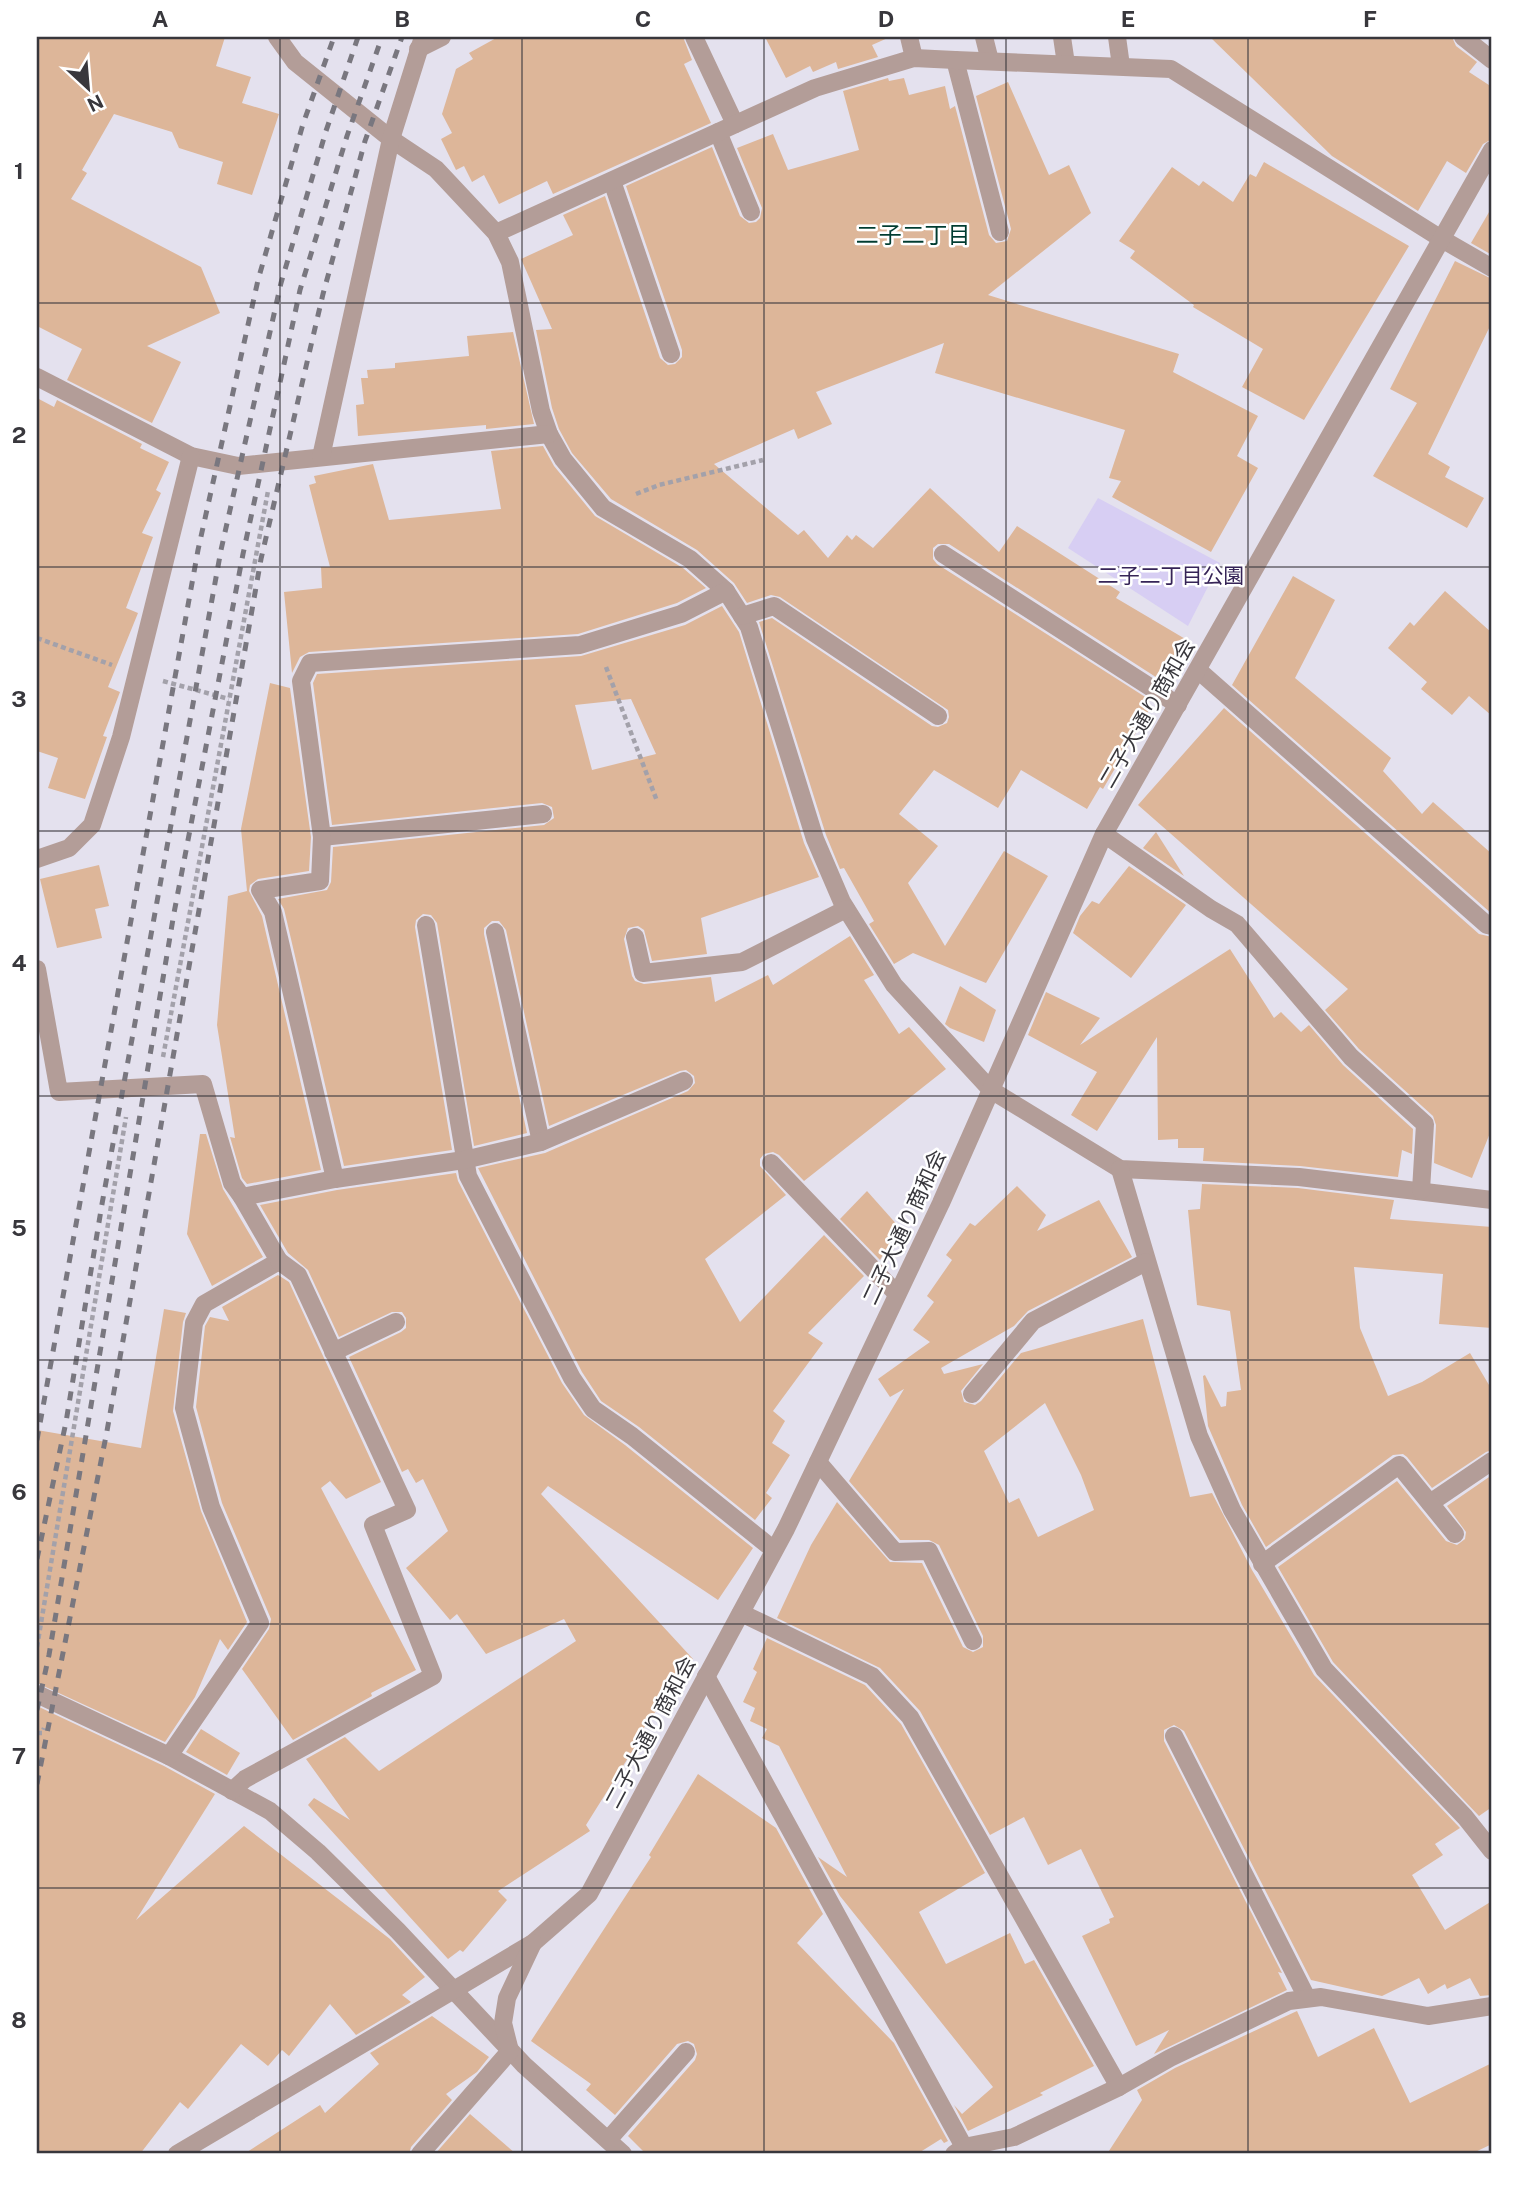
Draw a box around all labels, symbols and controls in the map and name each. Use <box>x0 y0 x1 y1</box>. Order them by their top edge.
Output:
text: A <box>152 5 169 32</box>
text: B <box>394 5 410 32</box>
text: C <box>635 5 651 32</box>
text: D <box>878 5 894 32</box>
text: E <box>1121 5 1135 32</box>
text: F <box>1363 5 1377 32</box>
north arrow <box>52 52 122 122</box>
text: N <box>84 90 107 116</box>
text: 1 <box>14 157 24 184</box>
district label: 二子二丁目 <box>856 221 971 248</box>
text: 2 <box>12 421 26 448</box>
park label: 二子二丁目公園 <box>1098 563 1245 588</box>
street label: 二子大通り商和会 <box>1094 634 1200 792</box>
text: 3 <box>11 685 27 712</box>
text: 4 <box>11 949 27 976</box>
street label: 二子大通り商和会 <box>857 1146 951 1308</box>
text: 5 <box>11 1214 27 1241</box>
text: 6 <box>11 1478 27 1505</box>
street label: 二子大通り商和会 <box>600 1652 700 1812</box>
text: 7 <box>12 1742 26 1769</box>
text: 8 <box>11 2006 27 2033</box>

